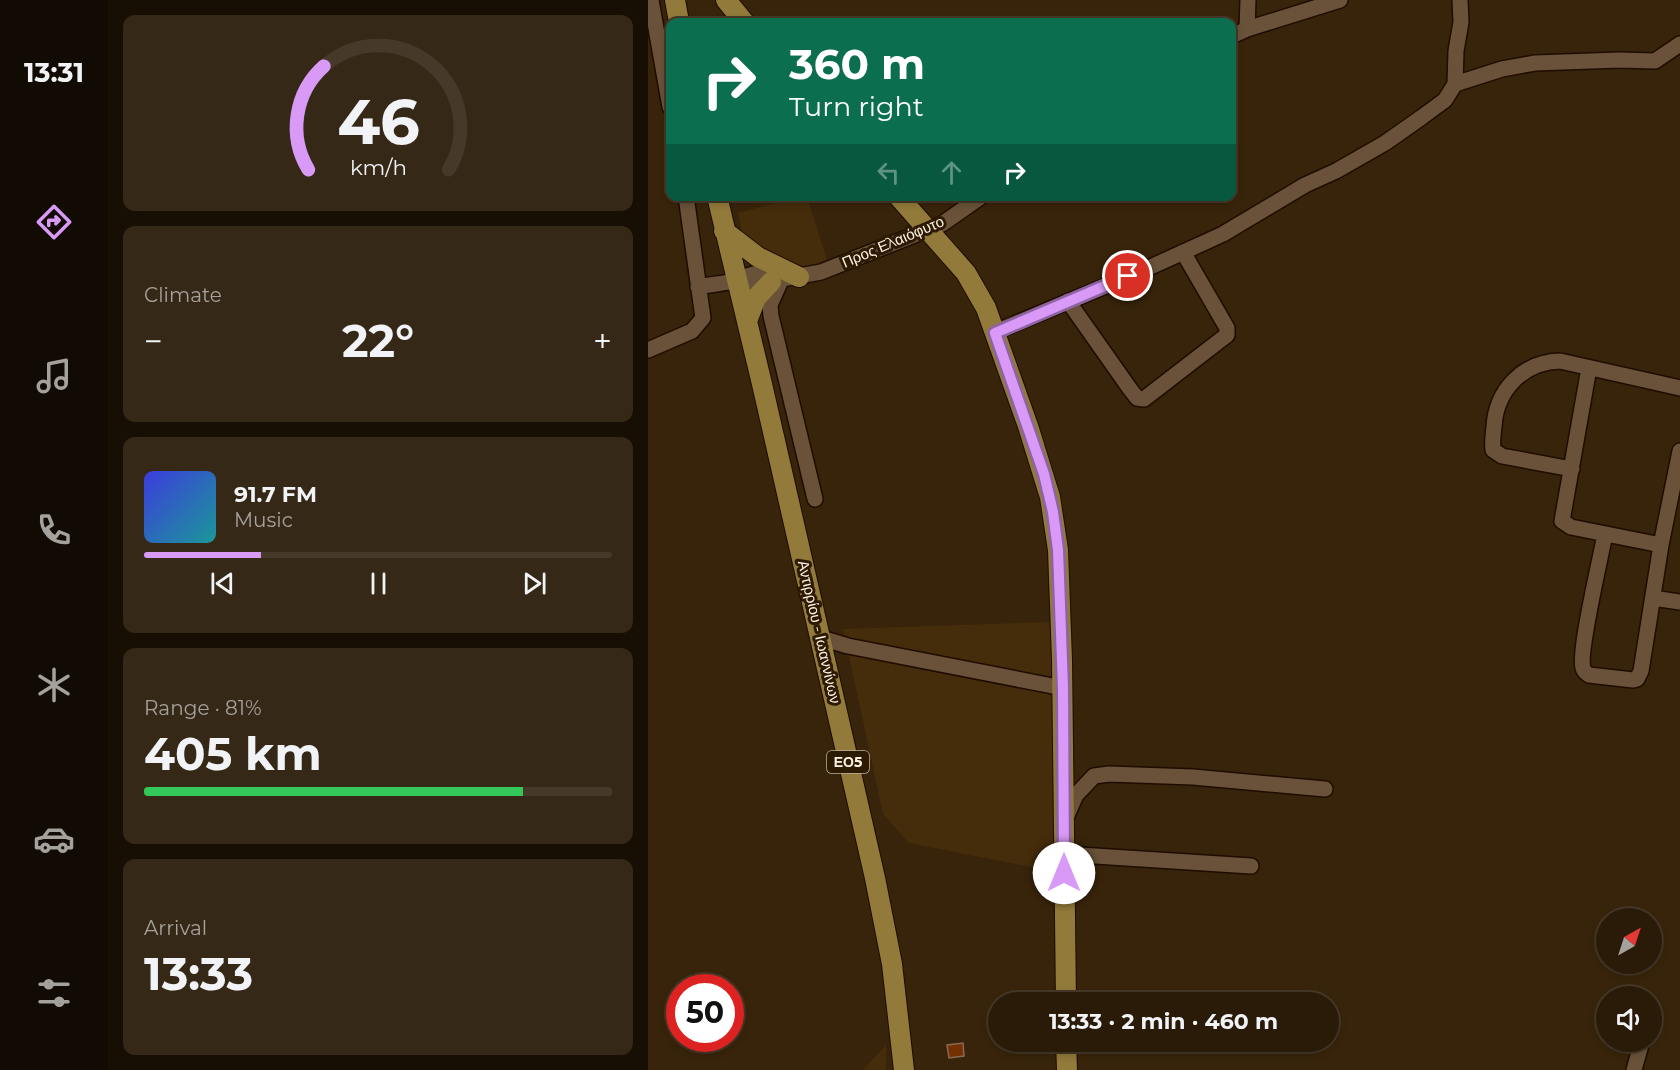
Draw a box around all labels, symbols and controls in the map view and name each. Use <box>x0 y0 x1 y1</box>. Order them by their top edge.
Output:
text: 360 m <box>789 38 925 90</box>
icon: right <box>690 42 768 120</box>
text: 13:31 <box>24 56 84 89</box>
text: 46 <box>337 84 419 160</box>
text: Turn right <box>789 90 924 123</box>
text: km/h <box>349 154 407 180</box>
icon: left <box>872 156 905 189</box>
icon: ahead <box>935 156 968 189</box>
icon: right <box>998 156 1031 189</box>
icon: directions <box>33 201 75 243</box>
street label: Προς Ελαιόφυτο <box>839 211 947 272</box>
pin <box>1102 250 1153 301</box>
icon: arrive <box>1111 259 1144 292</box>
text: Climate <box>144 283 222 307</box>
text: 22° <box>342 313 414 368</box>
text: − <box>144 321 163 361</box>
text: + <box>593 321 612 361</box>
icon: music <box>33 355 75 397</box>
text: 91.7 FM <box>234 481 317 508</box>
text: Music <box>234 508 293 532</box>
icon: phone <box>33 509 75 551</box>
street label: Αντιρρίου - Ιωαννίνων <box>794 558 845 705</box>
icon: previous <box>206 567 239 600</box>
icon: pause <box>362 567 395 600</box>
icon: next <box>518 567 551 600</box>
icon: climate <box>33 664 75 706</box>
text: Range · 81% <box>144 696 262 720</box>
text: 405 km <box>144 726 322 781</box>
road number: ΕΟ5 <box>827 751 869 773</box>
icon: car <box>33 818 75 860</box>
position arrow <box>1032 841 1096 905</box>
north arrow <box>1596 908 1662 974</box>
map controls <box>1596 908 1662 1052</box>
text: Arrival <box>144 916 207 940</box>
text: 13:33 <box>144 946 253 1001</box>
icon: filters <box>33 972 75 1014</box>
speed limit sign: 50 <box>666 974 744 1052</box>
button: sound <box>1596 986 1662 1052</box>
text: 13:33 · 2 min · 460 m <box>1049 1008 1278 1035</box>

